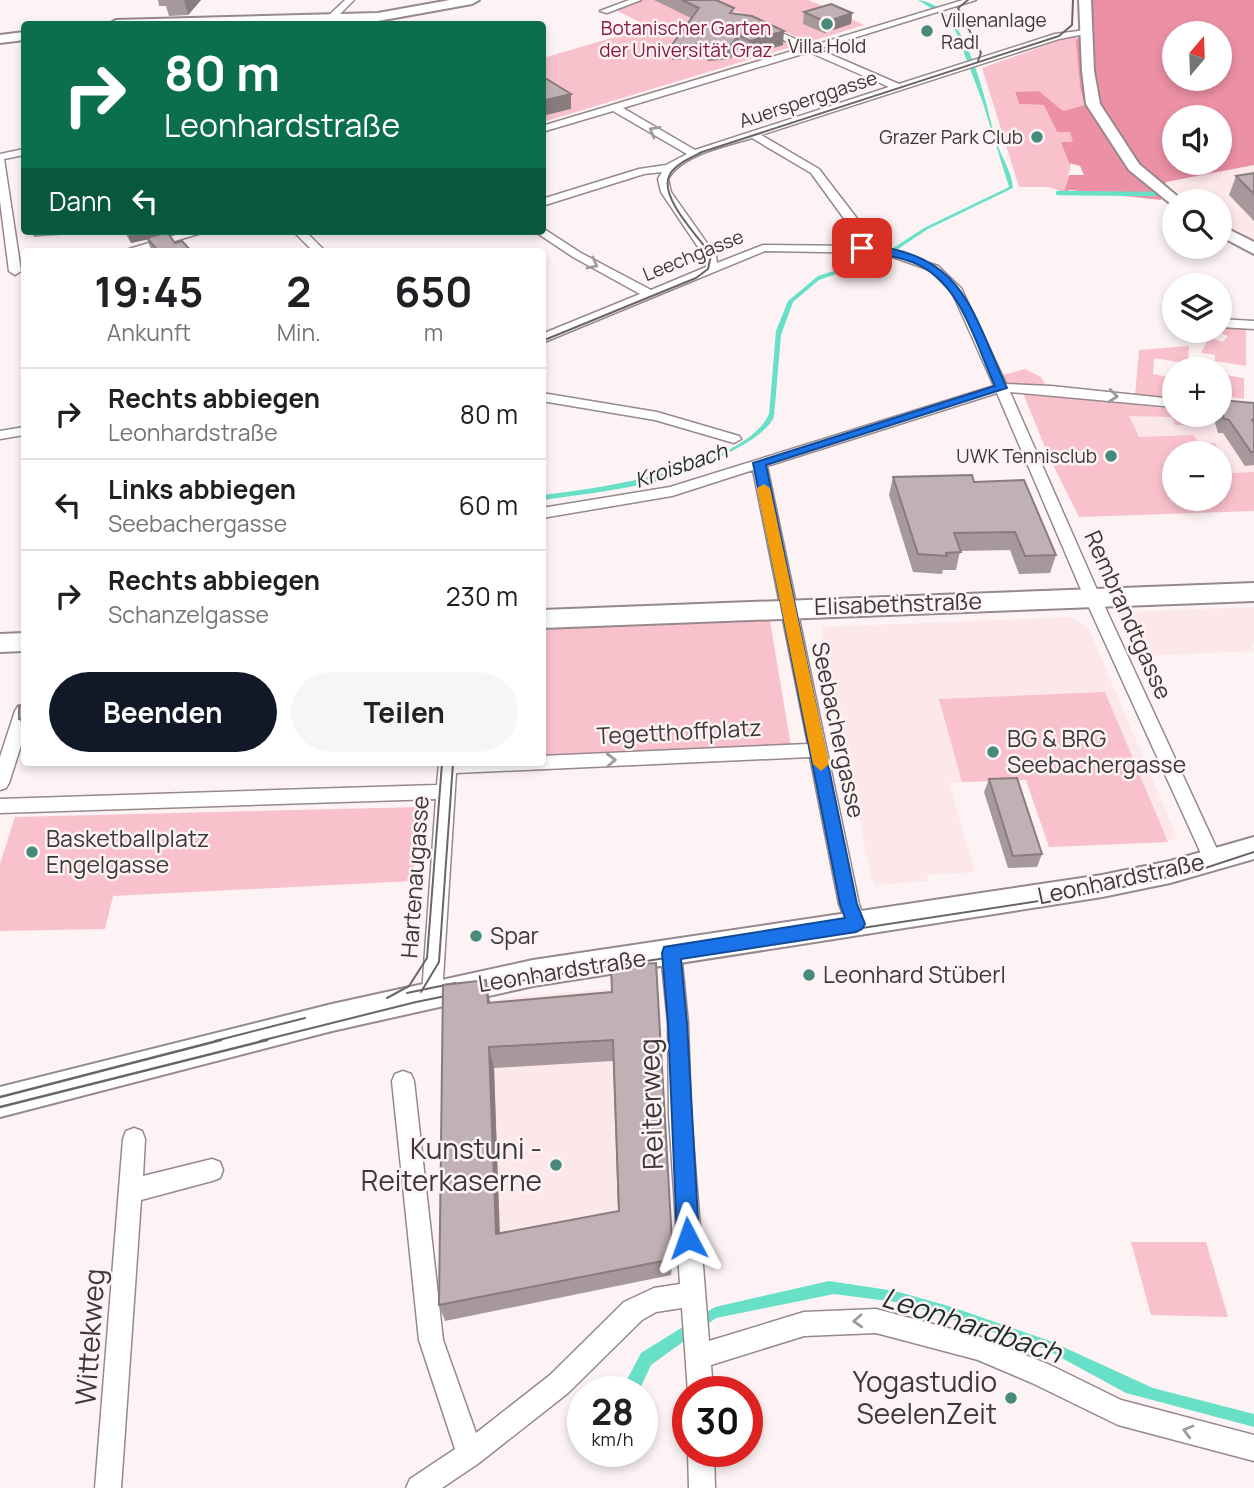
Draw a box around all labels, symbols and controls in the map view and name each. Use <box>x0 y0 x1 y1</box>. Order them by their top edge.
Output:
place label: Villenanlage Radl <box>941 7 1047 55</box>
park label: Botanischer Garten der Universität Graz <box>599 15 773 63</box>
marker: Villa Hold <box>819 16 835 32</box>
north arrow <box>1162 21 1232 91</box>
map controls <box>1162 21 1232 511</box>
marker: Villenanlage Radl <box>919 23 935 39</box>
place label: Villa Hold <box>788 33 866 59</box>
text: 80 m <box>164 39 280 106</box>
icon: right <box>49 49 140 140</box>
street label: Auersperggasse <box>736 64 880 134</box>
text: Leonhardstraße <box>164 103 400 147</box>
button: sound <box>1162 105 1232 175</box>
place label: Grazer Park Club <box>879 124 1023 150</box>
one-way arrow <box>648 126 661 139</box>
marker: Grazer Park Club <box>1029 129 1045 145</box>
icon: left <box>126 182 164 220</box>
text: Dann <box>49 183 112 219</box>
button: search <box>1162 189 1232 259</box>
pin <box>832 218 892 278</box>
street label: Leechgasse <box>639 223 747 287</box>
icon: arrive <box>843 229 881 267</box>
one-way arrow <box>586 256 599 270</box>
text: 19:45 <box>94 262 203 320</box>
text: 2 <box>286 262 311 320</box>
text: 650 <box>394 262 473 320</box>
button: layers <box>1162 273 1232 343</box>
text: Ankunft <box>107 316 191 348</box>
text: Min. <box>277 316 321 348</box>
text: m <box>424 316 443 348</box>
button: + <box>1162 357 1232 427</box>
text: Rechts abbiegen <box>108 380 320 416</box>
one-way arrow <box>1107 388 1119 403</box>
icon: right <box>49 395 87 433</box>
text: 80 m <box>460 396 518 432</box>
text: Leonhardstraße <box>108 416 278 448</box>
water label: Kroisbach <box>631 436 732 494</box>
button: − <box>1162 441 1232 511</box>
place label: UWK Tennisclub <box>956 443 1097 469</box>
marker: UWK Tennisclub <box>1103 448 1119 464</box>
text: Links abbiegen <box>108 471 296 507</box>
icon: left <box>49 486 87 524</box>
text: 60 m <box>459 487 518 523</box>
text: Seebachergasse <box>108 507 287 539</box>
street label: Rembrandtgasse <box>1077 525 1180 704</box>
text: Rechts abbiegen <box>108 562 320 598</box>
icon: right <box>49 577 87 615</box>
text: 230 m <box>446 578 518 614</box>
street label: Elisabethstraße <box>814 584 982 622</box>
text: Schanzelgasse <box>108 598 269 630</box>
street label: Seebachergasse <box>805 639 873 821</box>
button: Beenden <box>49 672 277 752</box>
button: Teilen <box>291 672 518 752</box>
street label: Tegetthoffplatz <box>596 711 762 751</box>
place label: BG & BRG Seebachergasse <box>1007 722 1186 780</box>
marker: BG & BRG Seebachergasse <box>985 744 1001 760</box>
one-way arrow <box>605 752 616 767</box>
street label: Hartenaugasse <box>392 795 436 959</box>
place label: Basketballplatz Engelgasse <box>46 822 209 880</box>
marker: Basketballplatz Engelgasse <box>24 844 40 860</box>
street label: Leonhardstraße <box>1034 845 1207 911</box>
place label: Spar <box>490 919 539 951</box>
marker: Spar <box>468 928 484 944</box>
street label: Leonhardstraße <box>476 941 648 999</box>
place label: Leonhard Stüberl <box>823 958 1006 990</box>
marker: Leonhard Stüberl <box>801 967 817 983</box>
street label: Reiterweg <box>629 1038 671 1170</box>
place label: Kunstuni - Reiterkaserne <box>361 1129 542 1199</box>
marker: Kunstuni - Reiterkaserne <box>548 1157 564 1173</box>
position arrow <box>651 1201 725 1275</box>
street label: Wittekweg <box>65 1267 113 1407</box>
water label: Leonhardbach <box>878 1277 1068 1371</box>
one-way arrow <box>852 1314 863 1329</box>
place label: Yogastudio SeelenZeit <box>853 1362 997 1432</box>
speed limit sign: 30 <box>672 1376 763 1467</box>
text: 28 <box>591 1388 634 1436</box>
marker: Yogastudio SeelenZeit <box>1003 1390 1019 1406</box>
one-way arrow <box>1182 1425 1194 1439</box>
text: km/h <box>592 1427 633 1451</box>

